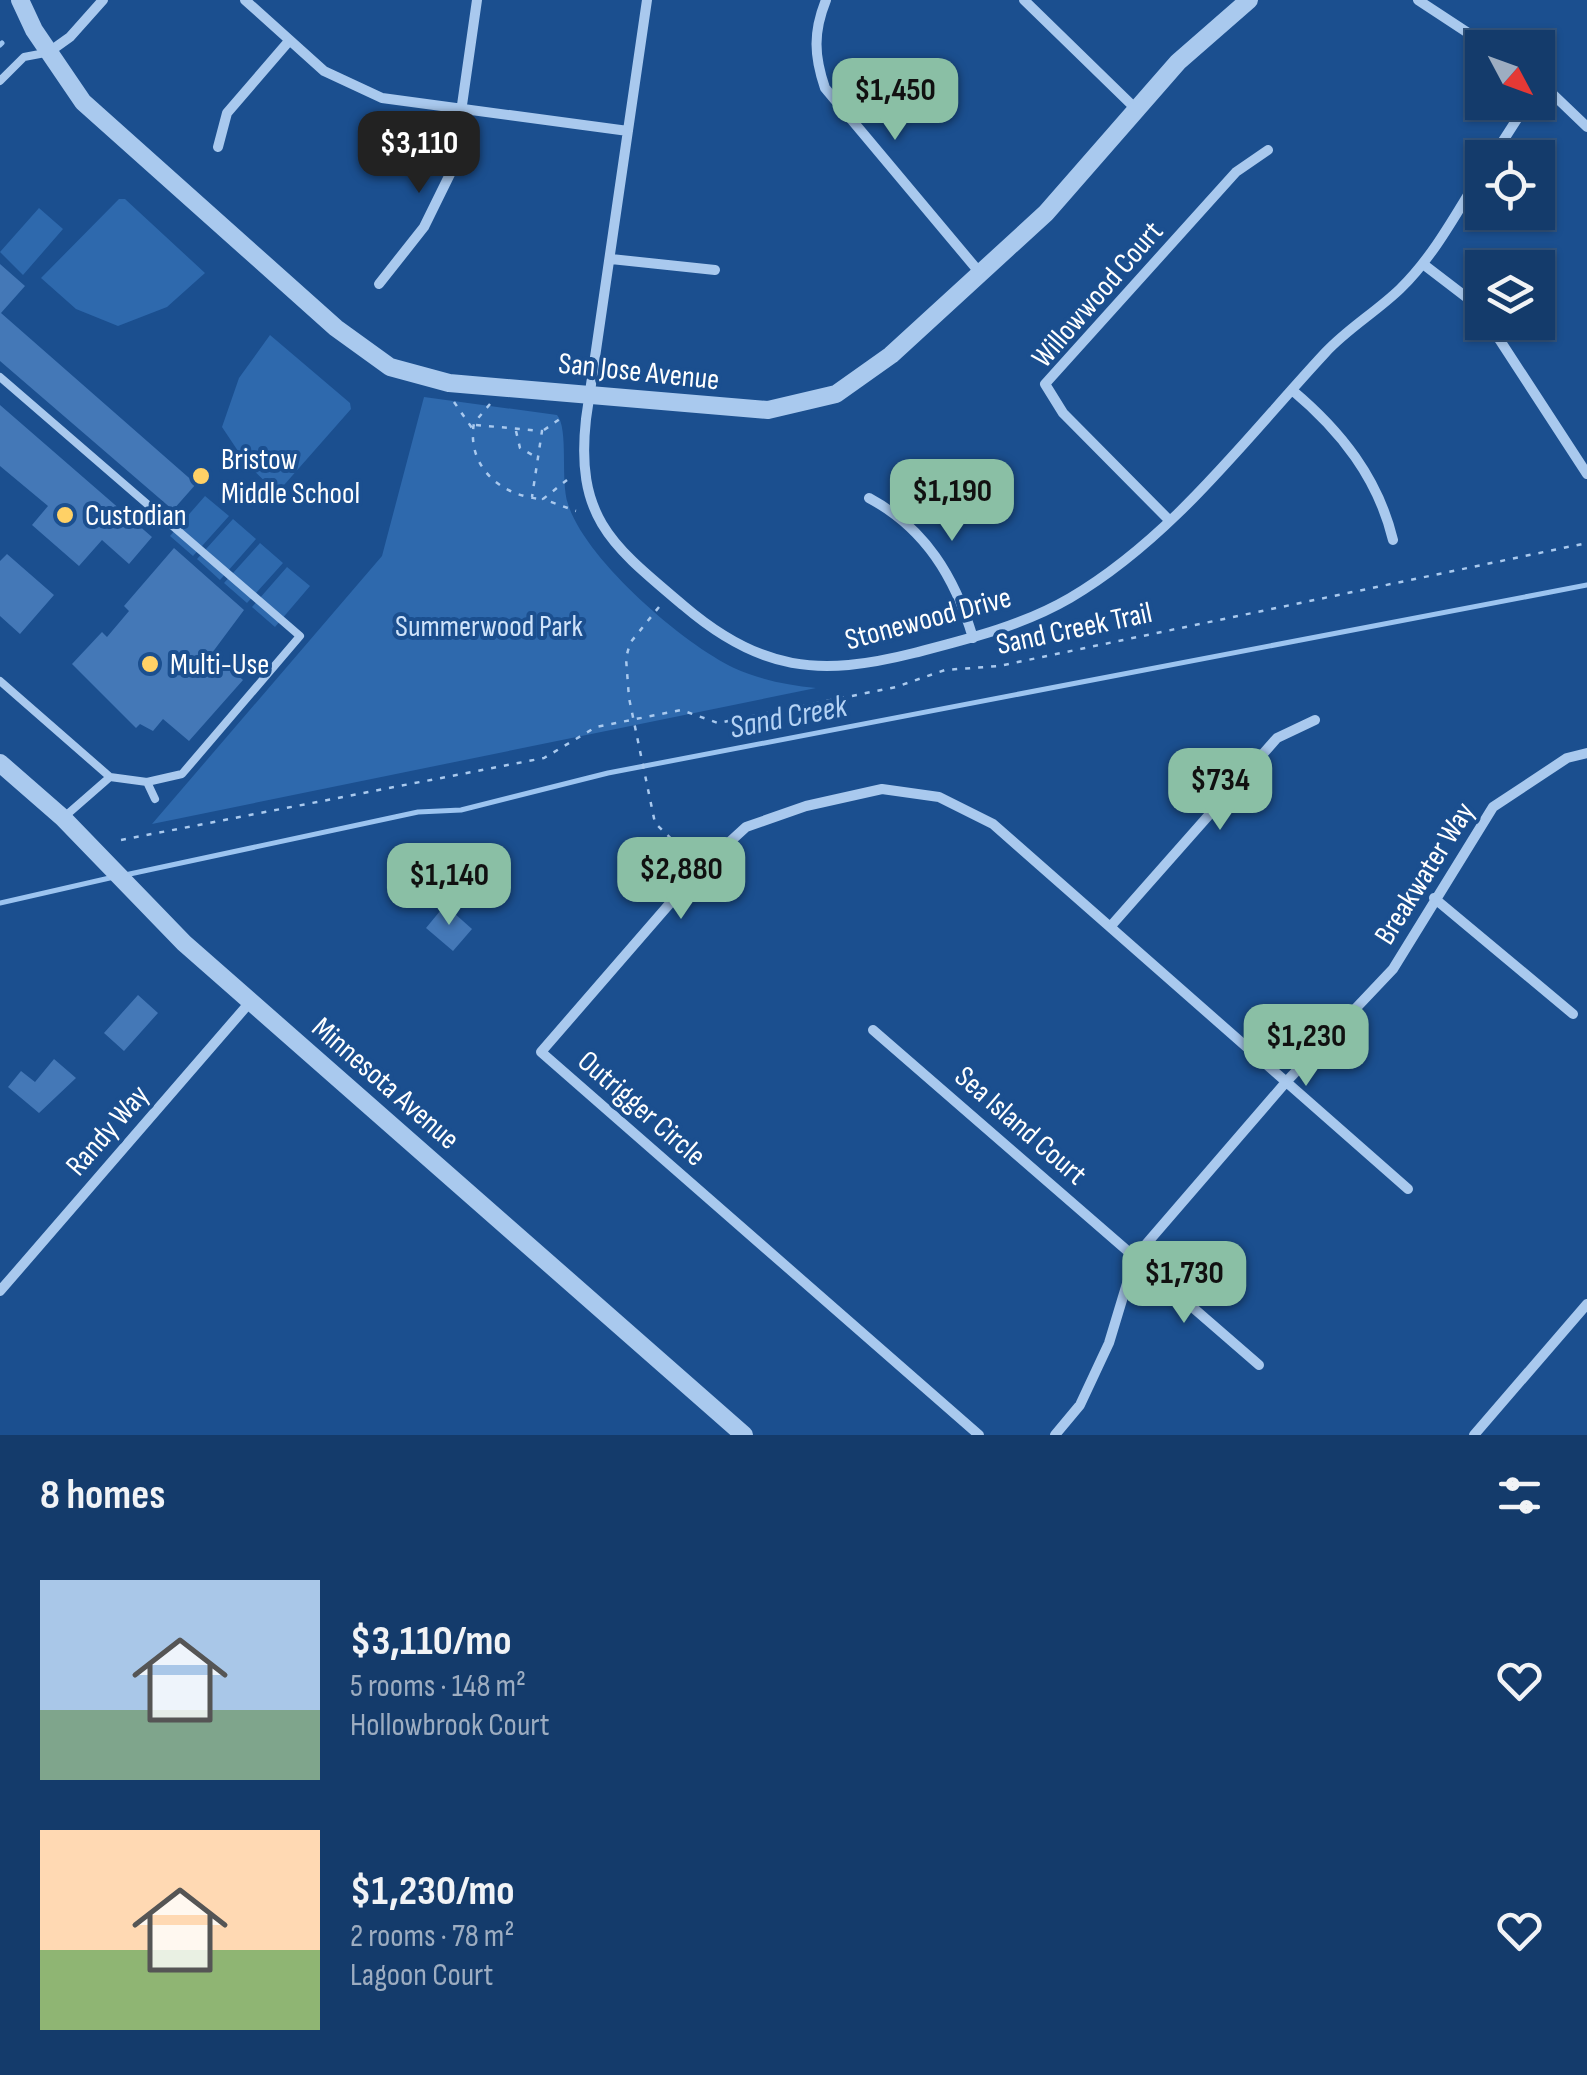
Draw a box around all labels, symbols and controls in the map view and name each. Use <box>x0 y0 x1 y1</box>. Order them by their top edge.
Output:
north arrow <box>1465 30 1555 120</box>
map controls <box>1465 30 1555 340</box>
pin: $1,450 <box>814 58 976 143</box>
text: $1,450 <box>854 71 936 110</box>
pin: $3,110 <box>338 111 500 196</box>
text: $3,110 <box>380 124 458 163</box>
button: locate <box>1465 140 1555 230</box>
street label: Willowwood Court <box>1025 214 1171 375</box>
button: layers <box>1465 250 1555 340</box>
street label: San Jose Avenue <box>557 346 721 398</box>
place label: Bristow Middle School <box>221 442 360 512</box>
pin: $1,190 <box>871 459 1033 544</box>
marker: Bristow Middle School <box>190 465 212 487</box>
text: $1,190 <box>912 472 992 511</box>
place label: Custodian <box>85 498 187 534</box>
marker: Custodian <box>54 504 76 526</box>
street label: Stonewood Drive <box>841 580 1015 658</box>
street label: Sand Creek Trail <box>993 595 1155 663</box>
park label: Summerwood Park <box>395 609 583 645</box>
place label: Multi-Use <box>170 647 269 683</box>
marker: Multi-Use <box>139 653 161 675</box>
water label: Sand Creek <box>726 687 851 748</box>
pin: $734 <box>1161 748 1279 833</box>
text: $734 <box>1190 761 1250 800</box>
street label: Breakwater Way <box>1367 796 1483 951</box>
pin: $2,880 <box>600 837 762 922</box>
pin: $1,140 <box>368 843 530 928</box>
text: $2,880 <box>639 850 723 889</box>
text: $1,140 <box>409 856 489 895</box>
pin: $1,230 <box>1225 1004 1387 1089</box>
street label: Minnesota Avenue <box>304 1010 466 1157</box>
text: $1,230 <box>1266 1017 1346 1056</box>
street label: Outrigger Circle <box>570 1043 713 1174</box>
street label: Sea Island Court <box>947 1059 1094 1193</box>
street label: Randy Way <box>59 1078 157 1183</box>
pin: $1,730 <box>1103 1241 1265 1326</box>
text: $1,730 <box>1144 1254 1224 1293</box>
icon: filters <box>1492 1468 1547 1523</box>
text: 8 homes <box>40 1470 165 1521</box>
text: $3,110/mo <box>350 1616 512 1667</box>
icon: home <box>120 1620 240 1740</box>
icon: heart <box>1492 1653 1547 1708</box>
text: 5 rooms · 148 m² <box>350 1667 526 1706</box>
text: Hollowbrook Court <box>350 1706 550 1745</box>
text: $1,230/mo <box>350 1866 515 1917</box>
icon: home <box>120 1870 240 1990</box>
icon: heart <box>1492 1903 1547 1958</box>
text: 2 rooms · 78 m² <box>350 1917 514 1956</box>
text: Lagoon Court <box>350 1956 493 1995</box>

